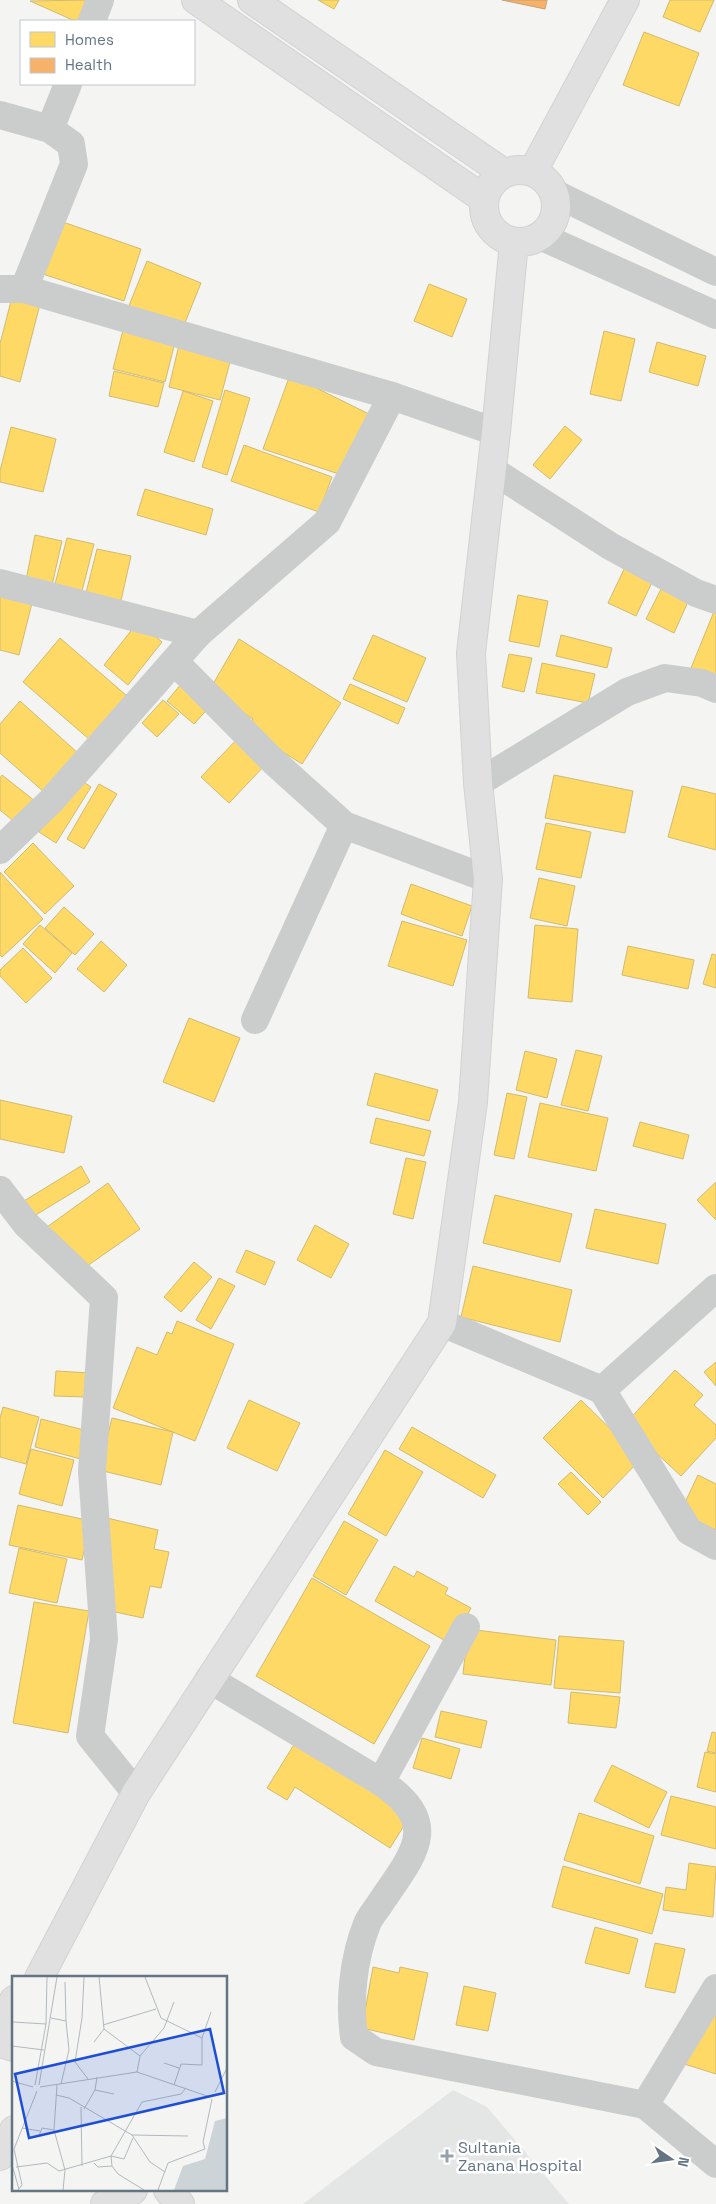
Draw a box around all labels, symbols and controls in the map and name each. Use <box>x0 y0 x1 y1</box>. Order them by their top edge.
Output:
legend <box>20 20 195 85</box>
text: Homes <box>65 30 114 49</box>
text: Health <box>65 55 112 74</box>
inset map <box>12 1976 228 2192</box>
north arrow <box>646 2134 696 2184</box>
place label: Sultania Zanana Hospital <box>458 2137 582 2176</box>
marker: Sultania Zanana Hospital <box>440 2149 454 2163</box>
text: N <box>674 2155 693 2169</box>

